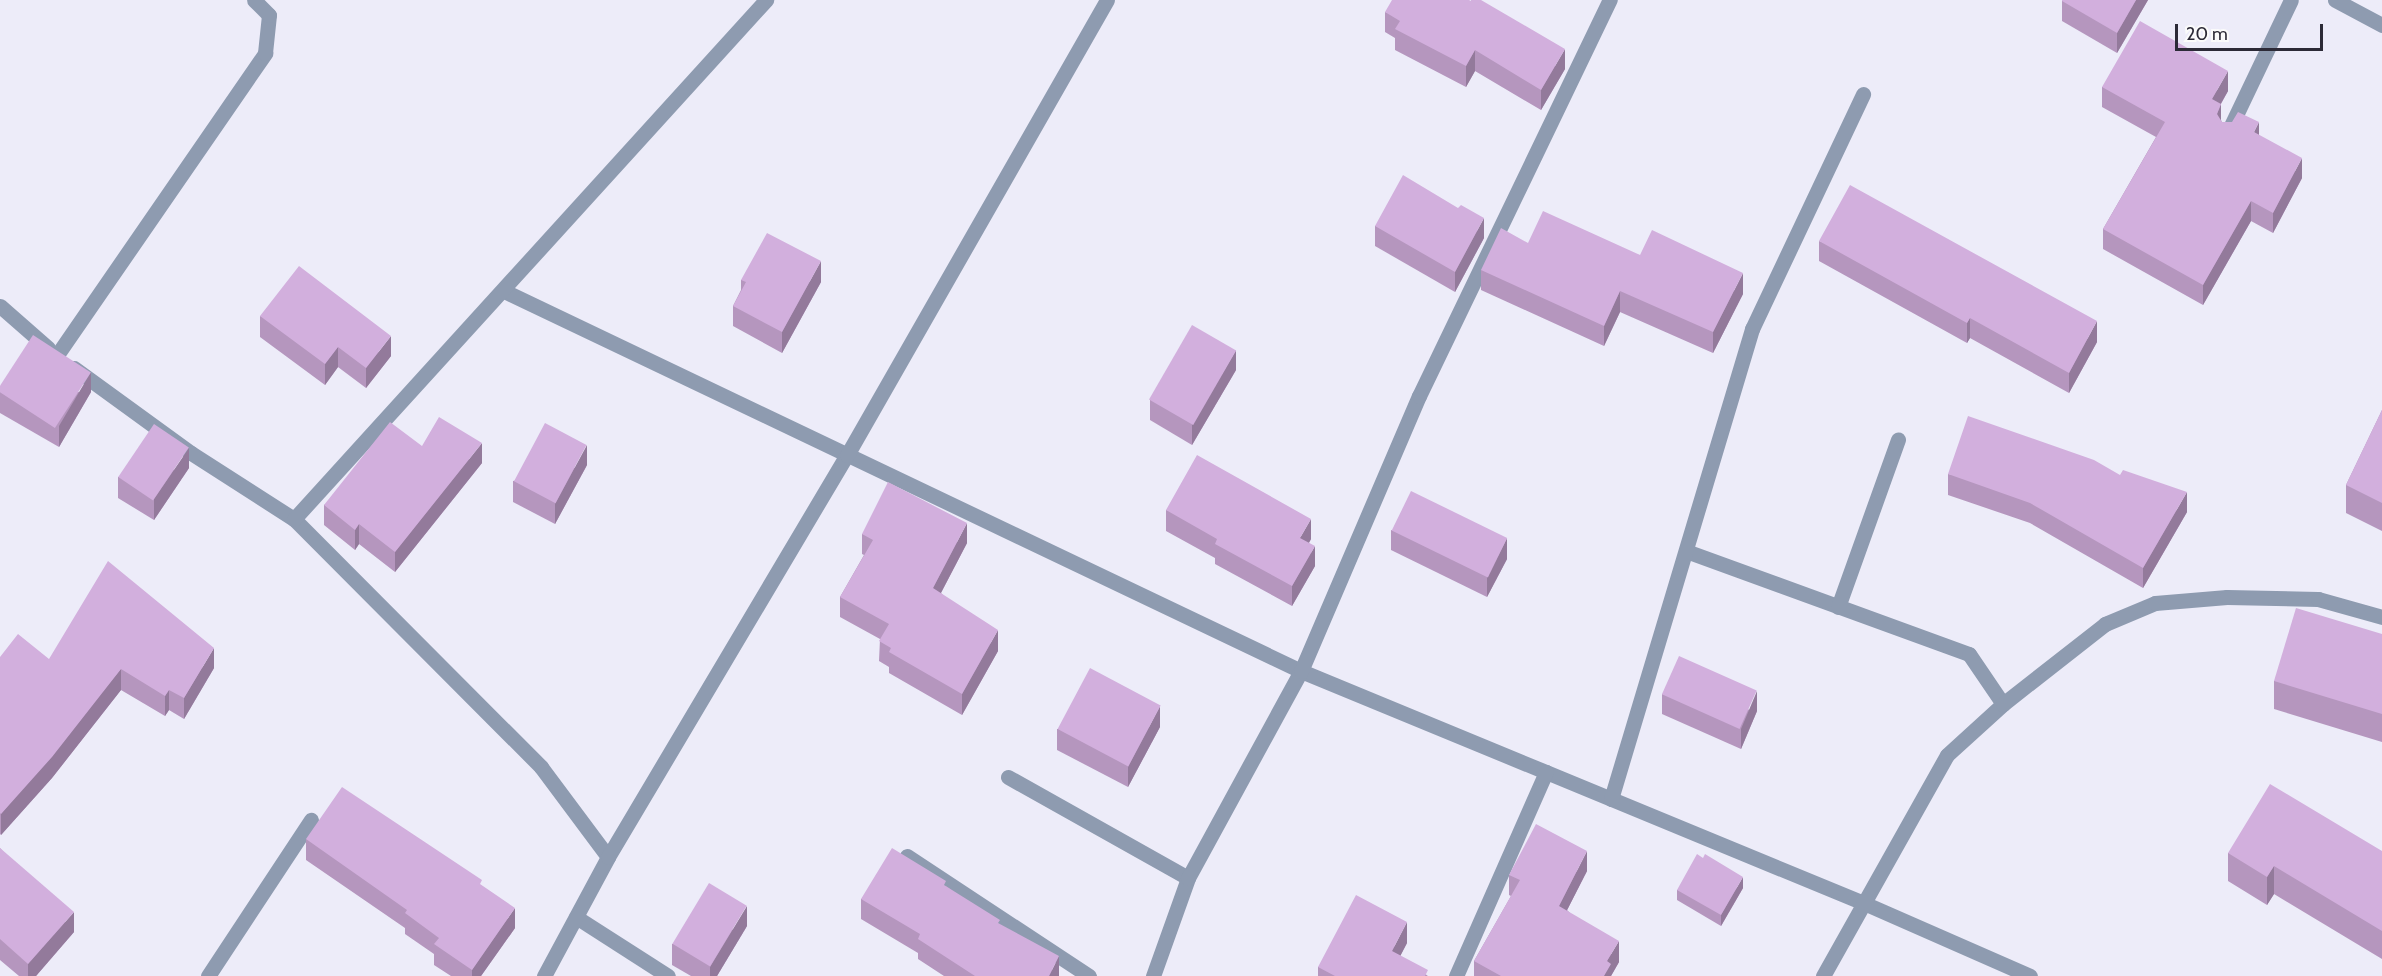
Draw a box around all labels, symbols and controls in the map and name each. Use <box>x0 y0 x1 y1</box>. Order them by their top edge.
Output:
scale bar <box>2178 12 2326 50</box>
text: 20 m <box>2186 23 2228 45</box>

